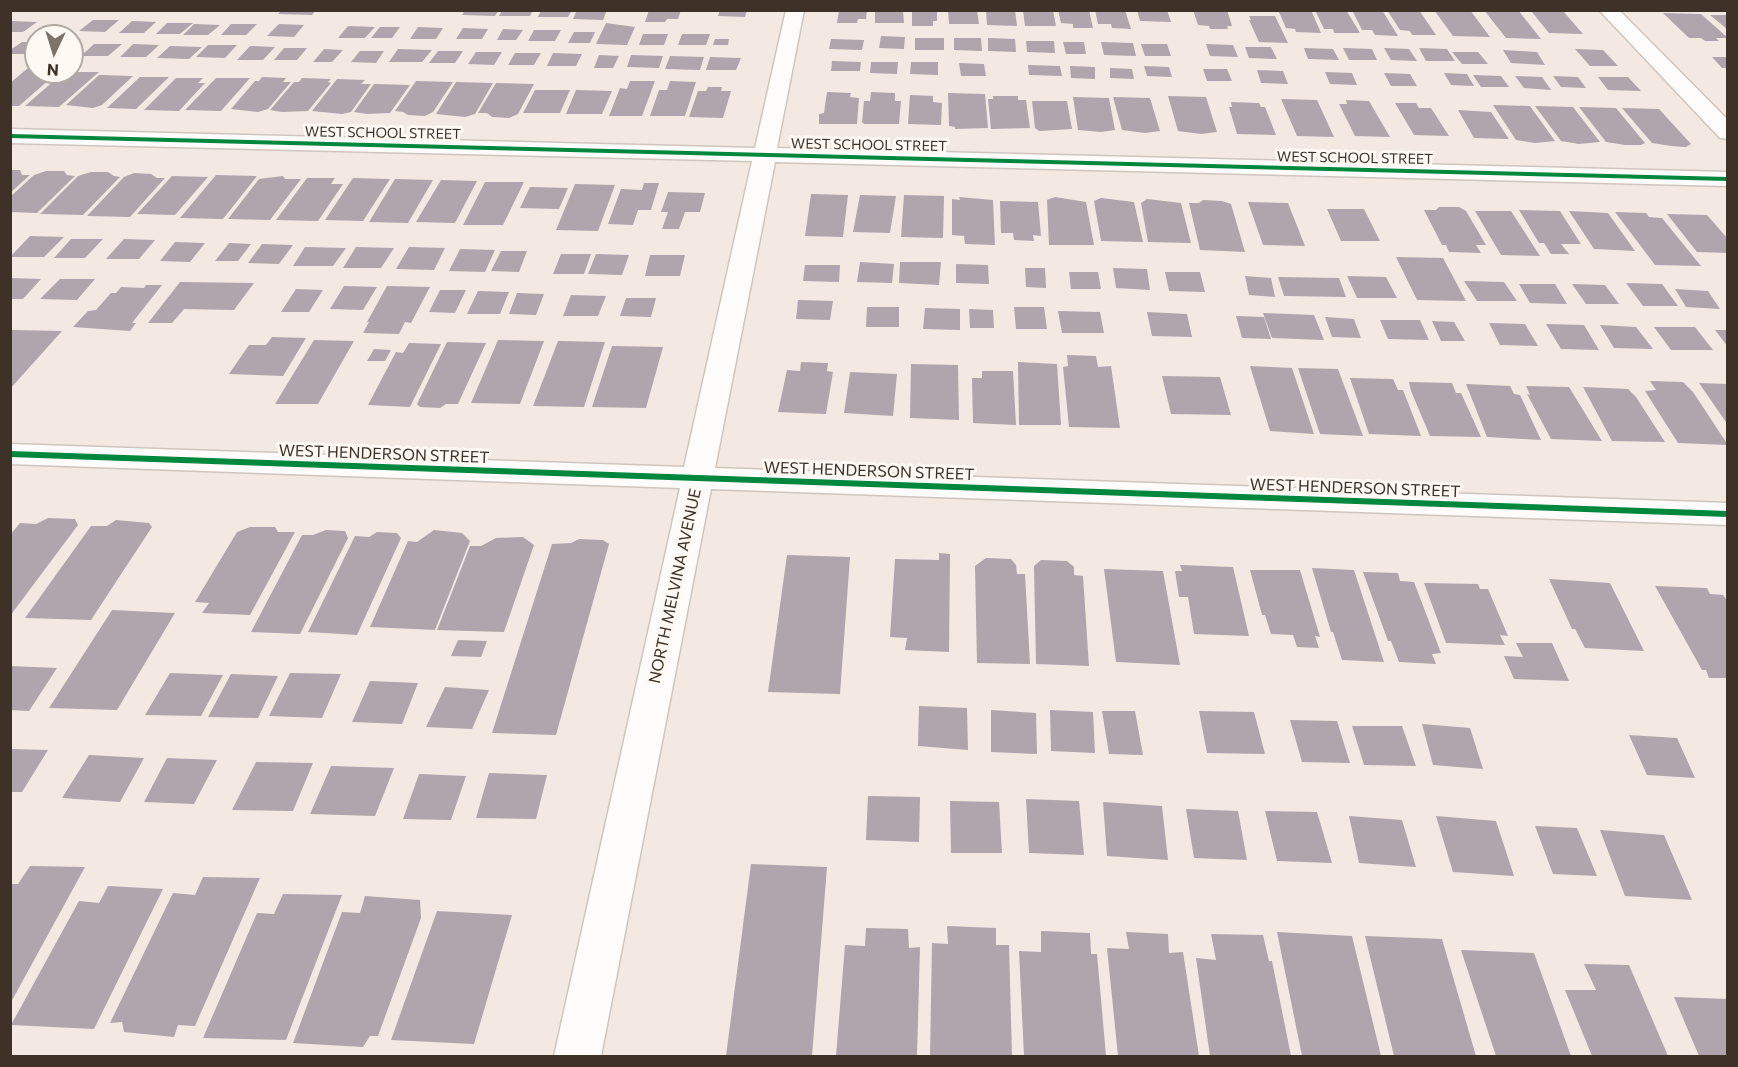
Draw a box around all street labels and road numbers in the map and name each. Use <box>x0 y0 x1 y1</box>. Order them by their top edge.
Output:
street label: WEST SCHOOL STREET <box>305 123 461 143</box>
street label: WEST SCHOOL STREET <box>791 135 947 155</box>
street label: WEST SCHOOL STREET <box>1277 148 1433 168</box>
street label: WEST HENDERSON STREET <box>278 441 490 467</box>
street label: WEST HENDERSON STREET <box>763 458 975 484</box>
street label: WEST HENDERSON STREET <box>1249 475 1461 501</box>
street label: NORTH MELVINA AVENUE <box>645 487 705 685</box>

